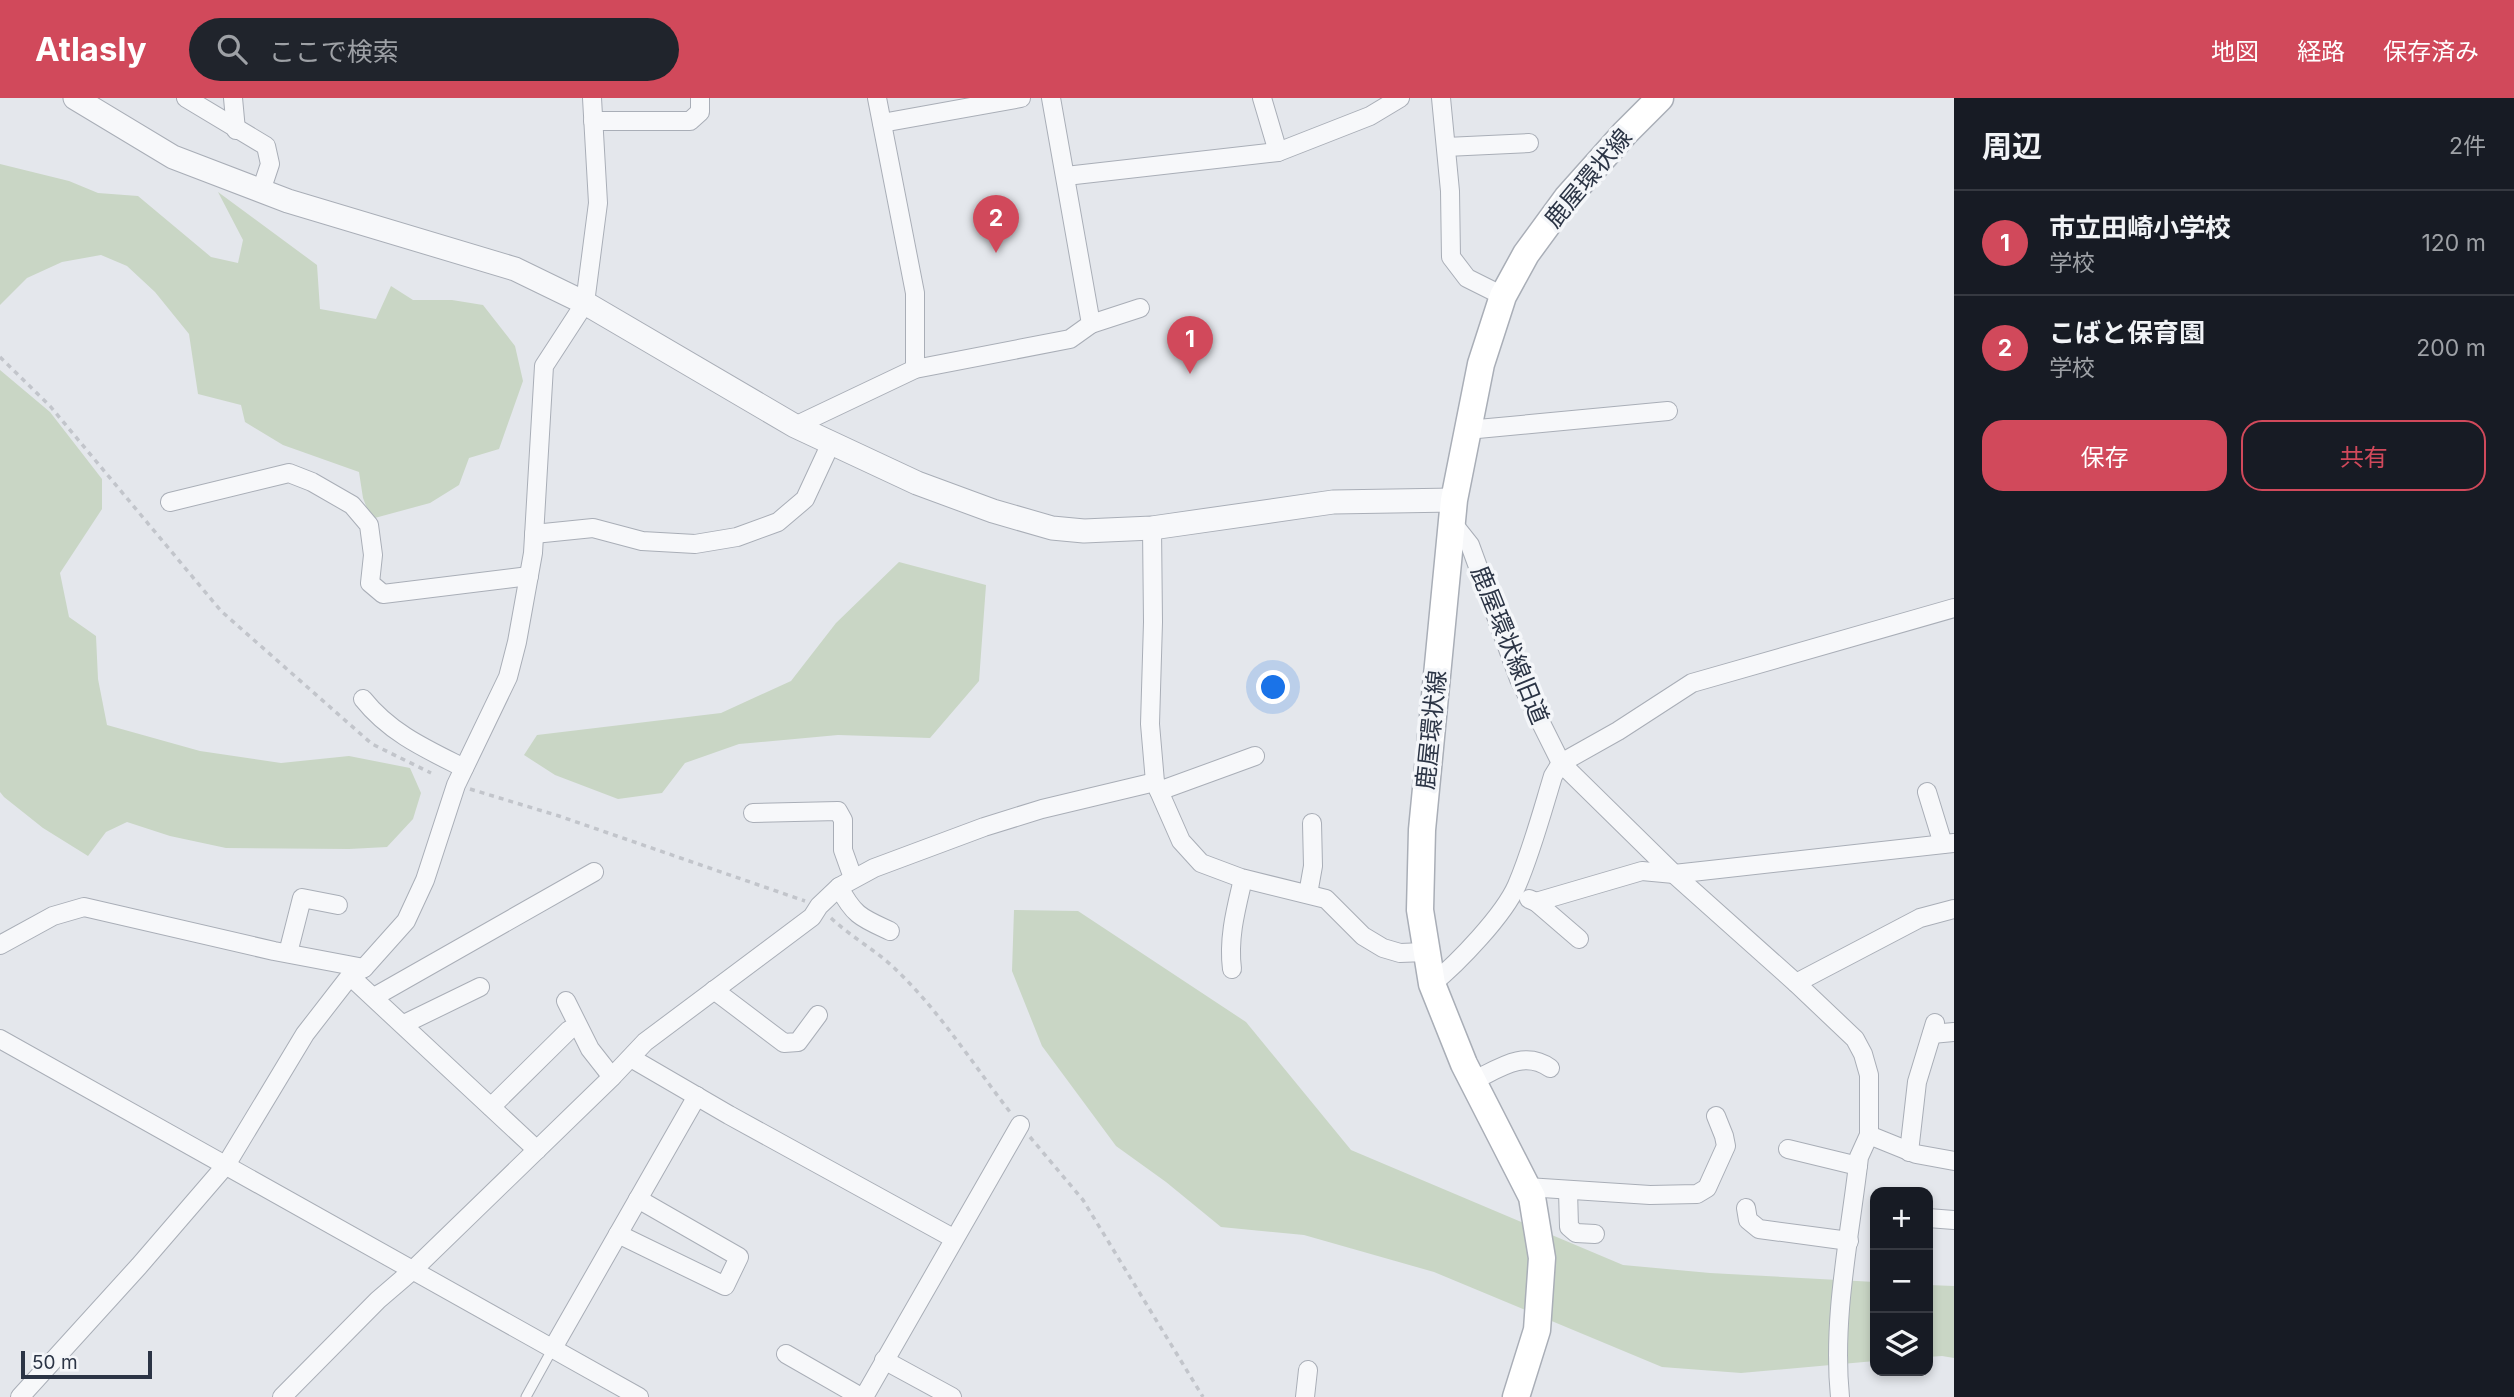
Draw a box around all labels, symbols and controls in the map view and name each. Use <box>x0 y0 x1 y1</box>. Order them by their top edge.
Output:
search box <box>189 18 679 81</box>
text: Atlasly <box>35 29 147 69</box>
icon: search <box>213 30 251 68</box>
text: ここで検索 <box>269 36 399 67</box>
text: 地図 <box>2211 37 2259 66</box>
text: 経路 <box>2297 37 2345 66</box>
text: 保存済み <box>2383 37 2479 66</box>
street label: 鹿屋環状線 <box>1538 123 1638 233</box>
text: 周辺 <box>1982 128 2042 164</box>
text: 2件 <box>2449 132 2486 160</box>
pin: 2 <box>973 195 1019 253</box>
text: 市立田崎小学校 <box>2049 212 2231 243</box>
text: 1 <box>2000 229 2010 257</box>
text: 120 m <box>2421 229 2486 257</box>
text: 学校 <box>2049 249 2095 277</box>
pin: 1 <box>1167 316 1213 374</box>
text: こばと保育園 <box>2049 317 2205 348</box>
text: 2 <box>1998 334 2012 362</box>
text: 200 m <box>2416 334 2486 362</box>
text: 学校 <box>2049 354 2095 382</box>
button: 保存 <box>1982 420 2227 491</box>
button: 共有 <box>2241 420 2486 491</box>
street label: 鹿屋環状線旧道 <box>1465 562 1555 728</box>
street label: 鹿屋環状線 <box>1410 669 1452 791</box>
your location <box>1256 670 1290 704</box>
map controls <box>1870 1187 1933 1376</box>
button: + <box>1870 1187 1933 1250</box>
button: − <box>1870 1250 1933 1313</box>
button: layers <box>1870 1313 1933 1376</box>
scale bar <box>21 1348 152 1380</box>
text: 50 m <box>32 1351 78 1374</box>

